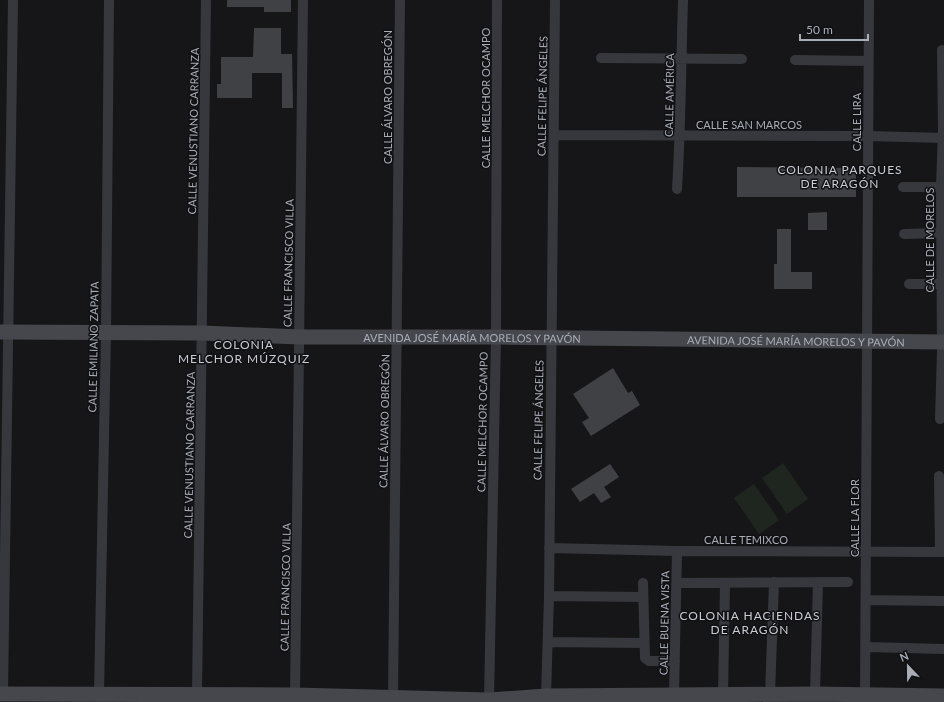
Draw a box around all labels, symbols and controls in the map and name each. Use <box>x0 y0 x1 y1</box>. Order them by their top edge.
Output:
scale bar <box>800 16 868 42</box>
text: 50 m <box>806 22 833 37</box>
street label: CALLE MELCHOR OCAMPO <box>479 28 492 168</box>
street label: CALLE ÁLVARO OBREGÓN <box>381 30 394 164</box>
street label: CALLE FELIPE ÁNGELES <box>534 36 550 156</box>
street label: CALLE VENUSTIANO CARRANZA <box>185 47 201 214</box>
street label: CALLE AMÉRICA <box>662 53 676 137</box>
street label: CALLE LIRA <box>850 92 863 151</box>
street label: CALLE SAN MARCOS <box>696 118 802 131</box>
district label: COLONIA PARQUES DE ARAGÓN <box>777 162 903 191</box>
street label: CALLE DE MORELOS <box>923 187 936 293</box>
street label: CALLE FRANCISCO VILLA <box>280 198 296 327</box>
street label: CALLE EMILIANO ZAPATA <box>85 281 101 413</box>
street label: AVENIDA JOSÉ MARÍA MORELOS Y PAVÓN <box>363 331 581 344</box>
street label: AVENIDA JOSÉ MARÍA MORELOS Y PAVÓN <box>687 333 905 348</box>
district label: COLONIA MELCHOR MÚZQUIZ <box>178 337 310 366</box>
street label: CALLE MELCHOR OCAMPO <box>474 351 490 492</box>
street label: CALLE ÁLVARO OBREGÓN <box>376 354 392 488</box>
street label: CALLE FELIPE ÁNGELES <box>530 360 546 480</box>
street label: CALLE VENUSTIANO CARRANZA <box>181 371 197 538</box>
street label: CALLE LA FLOR <box>848 479 861 557</box>
street label: CALLE FRANCISCO VILLA <box>277 522 293 651</box>
street label: CALLE TEMIXCO <box>704 533 788 546</box>
street label: CALLE BUENA VISTA <box>657 570 671 675</box>
district label: COLONIA HACIENDAS DE ARAGÓN <box>679 608 821 637</box>
north arrow <box>888 646 928 686</box>
text: N <box>898 649 910 664</box>

